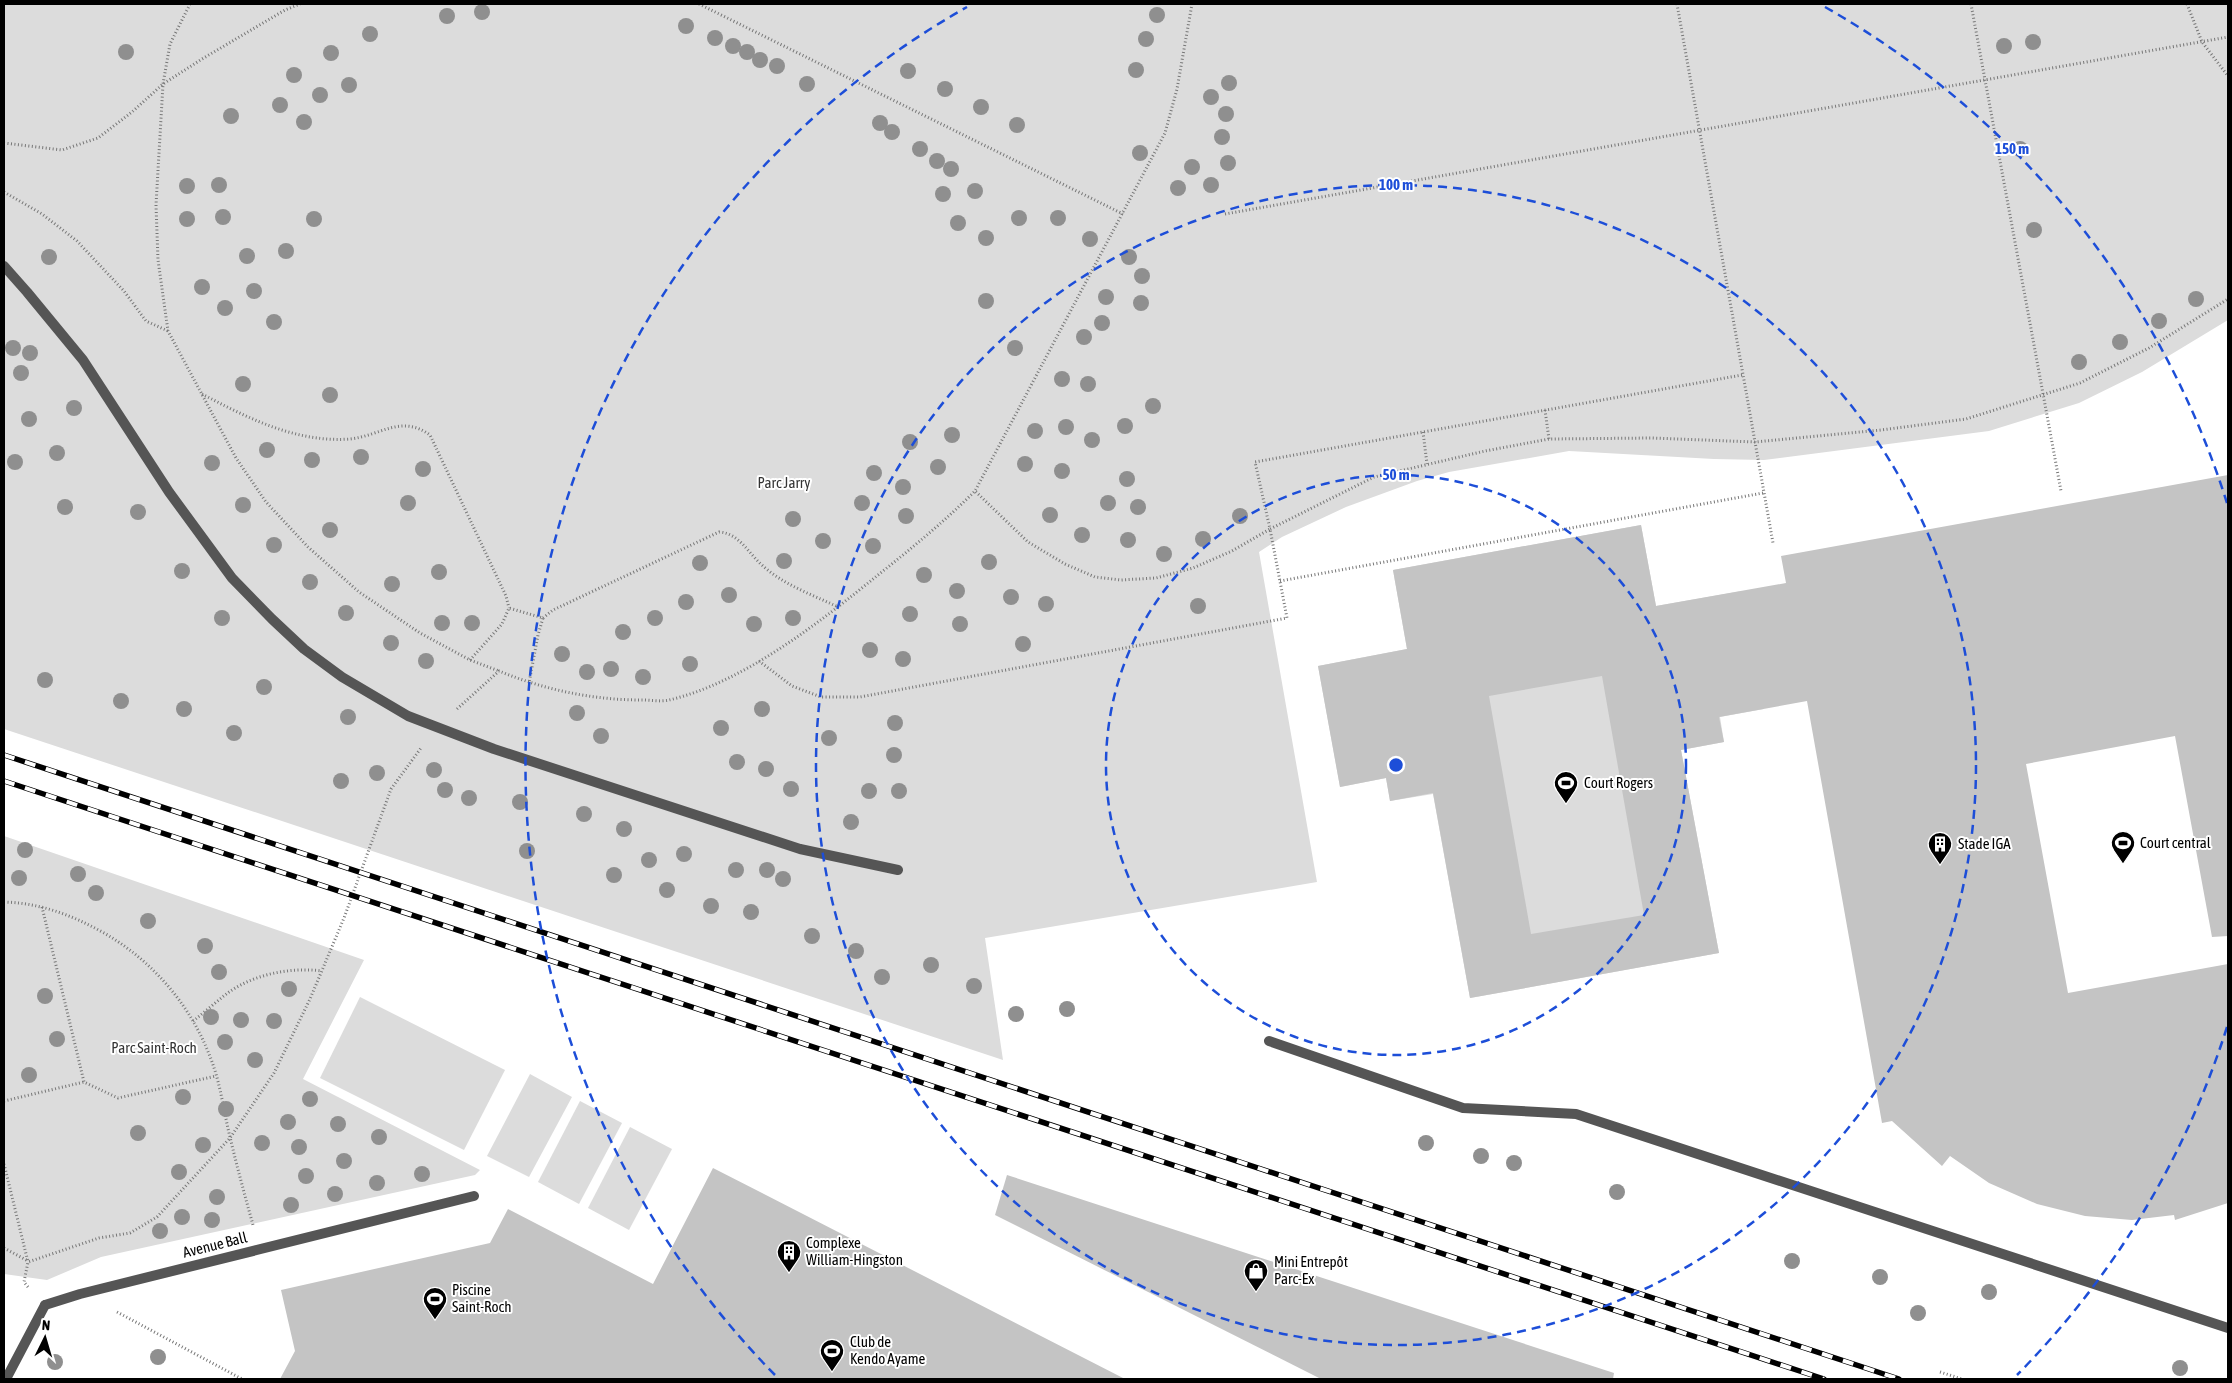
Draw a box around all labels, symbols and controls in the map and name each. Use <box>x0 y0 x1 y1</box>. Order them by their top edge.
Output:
text: 150 m <box>1995 140 2029 157</box>
text: 100 m <box>1379 176 1413 193</box>
text: 50 m <box>1383 466 1410 483</box>
park label: Parc Jarry <box>758 474 810 491</box>
centre of rings <box>1387 756 1405 774</box>
sports icon: Court Rogers <box>1553 770 1579 804</box>
place label: Court Rogers <box>1584 774 1653 791</box>
sports icon: Court central <box>2110 830 2136 864</box>
building icon: Stade IGA <box>1927 831 1953 865</box>
place label: Court central <box>2140 834 2211 851</box>
place label: Stade IGA <box>1958 835 2011 852</box>
park label: Parc Saint-Roch <box>111 1039 197 1056</box>
street label: Avenue Ball <box>181 1228 249 1261</box>
place label: Complexe William-Hingston <box>806 1234 903 1268</box>
building icon: Complexe William-Hingston <box>776 1239 802 1273</box>
place label: Mini Entrepôt Parc-Ex <box>1274 1253 1348 1287</box>
shop icon: Mini Entrepôt Parc-Ex <box>1243 1258 1269 1292</box>
place label: Piscine Saint-Roch <box>452 1281 511 1315</box>
sports icon: Piscine Saint-Roch <box>422 1286 448 1320</box>
north arrow <box>20 1313 70 1363</box>
text: N <box>41 1317 51 1333</box>
place label: Club de Kendo Ayame <box>850 1333 926 1367</box>
sports icon: Club de Kendo Ayame <box>819 1338 845 1372</box>

